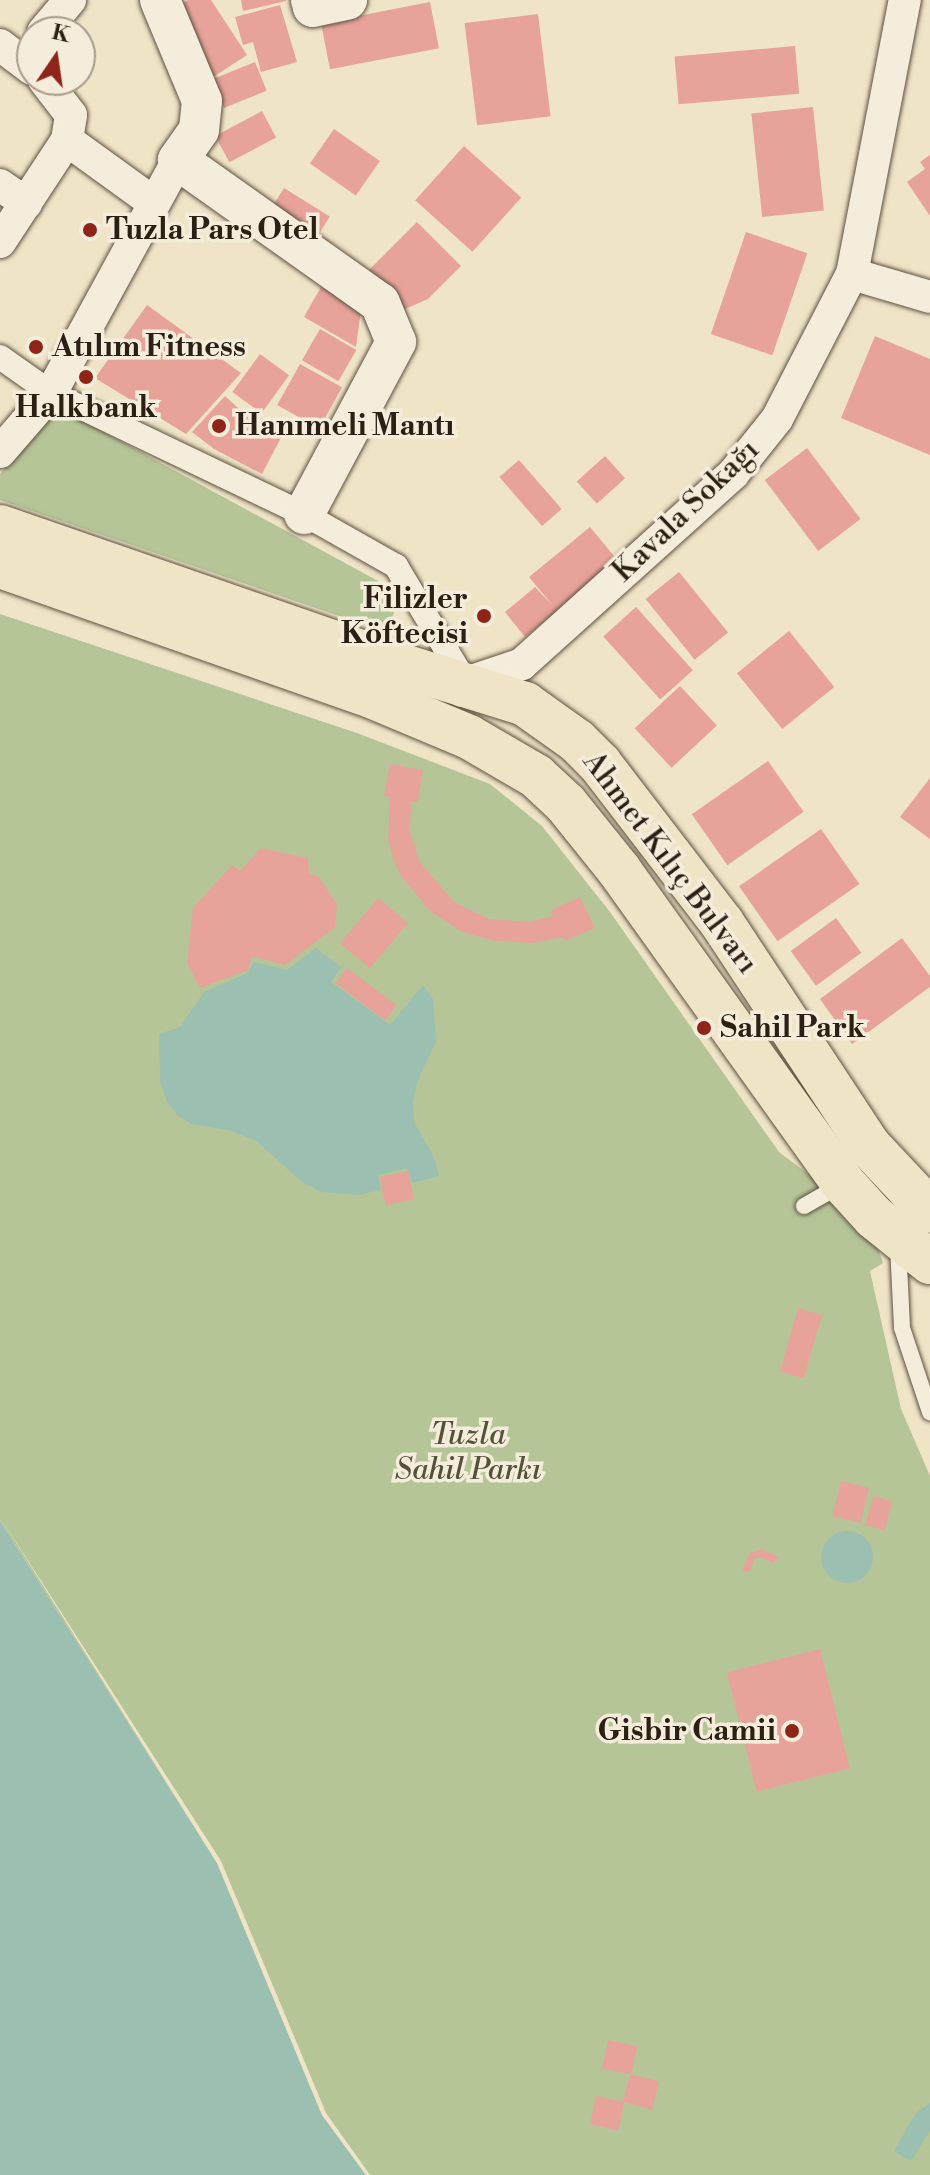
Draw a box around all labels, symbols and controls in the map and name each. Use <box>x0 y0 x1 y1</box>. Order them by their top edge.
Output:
north arrow <box>16 16 96 96</box>
text: K <box>49 19 73 49</box>
place label: Tuzla Pars Otel <box>106 212 319 248</box>
marker: Tuzla Pars Otel <box>81 221 99 239</box>
place label: Atılım Fitness <box>52 329 246 365</box>
marker: Atılım Fitness <box>27 338 45 356</box>
marker: Halkbank <box>77 368 95 386</box>
place label: Halkbank <box>15 390 157 426</box>
place label: Hanımeli Mantı <box>235 408 454 444</box>
marker: Hanımeli Mantı <box>210 417 228 435</box>
street label: Kavala Sokağı <box>605 432 767 590</box>
place label: Filizler Köftecisi <box>341 581 468 652</box>
marker: Filizler Köftecisi <box>475 607 493 625</box>
street label: Ahmet Kılıç Bulvarı <box>575 745 765 981</box>
place label: Sahil Park <box>720 1010 865 1046</box>
marker: Sahil Park <box>695 1019 713 1037</box>
park label: Tuzla Sahil Parkı <box>395 1417 541 1488</box>
place label: Gisbir Camii <box>597 1713 776 1749</box>
marker: Gisbir Camii <box>783 1722 801 1740</box>

